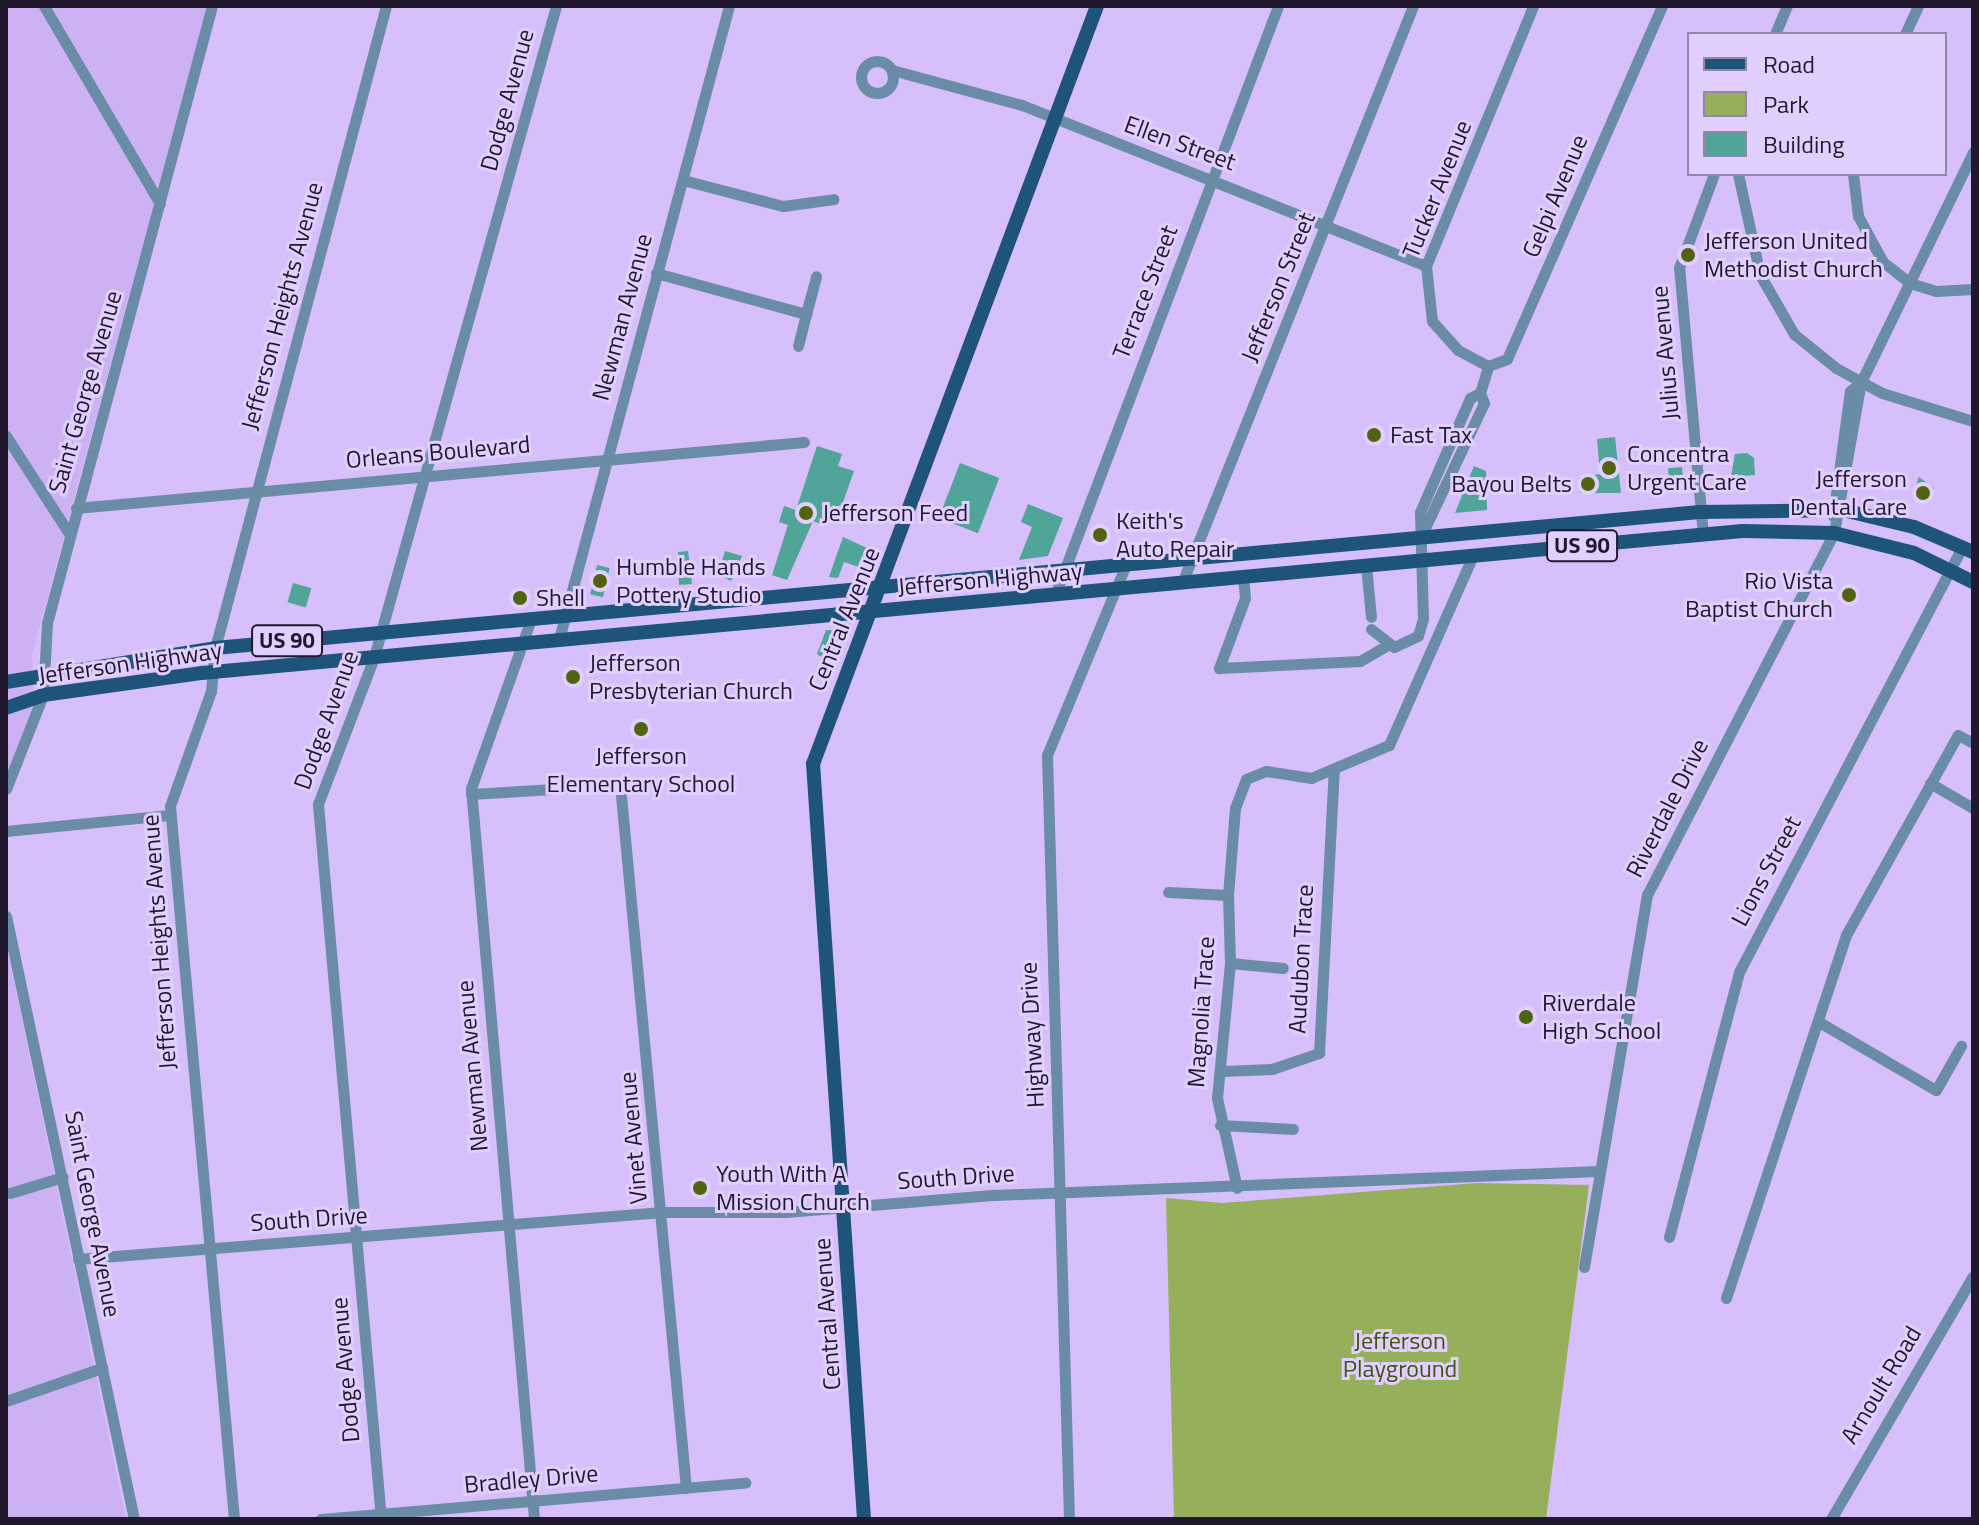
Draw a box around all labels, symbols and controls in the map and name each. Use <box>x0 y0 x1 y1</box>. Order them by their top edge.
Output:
street label: Dodge Avenue <box>474 26 540 174</box>
legend <box>1687 32 1947 176</box>
text: Road <box>1763 46 1815 82</box>
text: Park <box>1763 86 1809 122</box>
street label: Ellen Street <box>1120 110 1240 176</box>
street label: Tucker Avenue <box>1396 116 1478 262</box>
text: Building <box>1763 126 1845 162</box>
street label: Gelpi Avenue <box>1516 130 1594 262</box>
street label: Jefferson Heights Avenue <box>235 179 329 433</box>
street label: Jefferson Street <box>1235 208 1321 366</box>
street label: Terrace Street <box>1106 221 1184 363</box>
place label: Jefferson United Methodist Church <box>1704 227 1883 283</box>
street label: Newman Avenue <box>586 230 658 404</box>
marker: Jefferson United Methodist Church <box>1679 246 1697 264</box>
street label: Julius Avenue <box>1645 285 1685 421</box>
street label: Saint George Avenue <box>42 287 128 497</box>
place label: Fast Tax <box>1390 421 1472 449</box>
marker: Fast Tax <box>1365 426 1383 444</box>
street label: Orleans Boulevard <box>345 430 531 474</box>
place label: Concentra Urgent Care <box>1627 440 1747 496</box>
marker: Concentra Urgent Care <box>1598 457 1620 479</box>
place label: Jefferson Dental Care <box>1790 465 1907 521</box>
place label: Bayou Belts <box>1451 470 1572 498</box>
marker: Bayou Belts <box>1579 475 1597 493</box>
marker: Jefferson Dental Care <box>1914 484 1932 502</box>
place label: Jefferson Feed <box>822 499 968 527</box>
marker: Jefferson Feed <box>797 504 815 522</box>
place label: Keith's Auto Repair <box>1116 507 1234 563</box>
marker: Keith's Auto Repair <box>1091 526 1109 544</box>
road number: US 90 <box>1546 528 1618 564</box>
street label: Central Avenue <box>802 543 886 695</box>
place label: Humble Hands Pottery Studio <box>616 553 766 609</box>
street label: Jefferson Highway <box>896 557 1084 601</box>
place label: Rio Vista Baptist Church <box>1685 567 1833 623</box>
marker: Humble Hands Pottery Studio <box>591 572 609 590</box>
place label: Shell <box>536 584 585 612</box>
marker: Rio Vista Baptist Church <box>1840 586 1858 604</box>
marker: Shell <box>511 589 529 607</box>
road number: US 90 <box>251 623 323 659</box>
street label: Jefferson Highway <box>36 636 224 690</box>
street label: Dodge Avenue <box>288 647 364 793</box>
place label: Jefferson Presbyterian Church <box>589 649 793 705</box>
marker: Jefferson Presbyterian Church <box>564 668 582 686</box>
marker: Jefferson Elementary School <box>632 720 650 738</box>
street label: Riverdale Drive <box>1620 734 1714 882</box>
place label: Jefferson Elementary School <box>547 742 735 798</box>
street label: Lions Street <box>1725 811 1807 931</box>
street label: Jefferson Heights Avenue <box>136 814 182 1070</box>
street label: Audubon Trace <box>1283 884 1319 1034</box>
street label: Magnolia Trace <box>1181 935 1221 1089</box>
street label: Highway Drive <box>1014 961 1050 1109</box>
street label: Newman Avenue <box>450 979 494 1153</box>
place label: Riverdale High School <box>1542 989 1661 1045</box>
marker: Riverdale High School <box>1517 1008 1535 1026</box>
street label: Vinet Avenue <box>613 1071 653 1205</box>
street label: Saint George Avenue <box>59 1109 127 1319</box>
street label: South Drive <box>896 1159 1016 1195</box>
place label: Youth With A Mission Church <box>716 1160 870 1216</box>
marker: Youth With A Mission Church <box>691 1179 709 1197</box>
street label: South Drive <box>249 1201 369 1237</box>
street label: Central Avenue <box>807 1237 847 1391</box>
street label: Dodge Avenue <box>324 1296 366 1444</box>
street label: Arnoult Road <box>1835 1321 1927 1449</box>
park label: Jefferson Playground <box>1343 1327 1457 1383</box>
street label: Bradley Drive <box>463 1459 599 1499</box>

